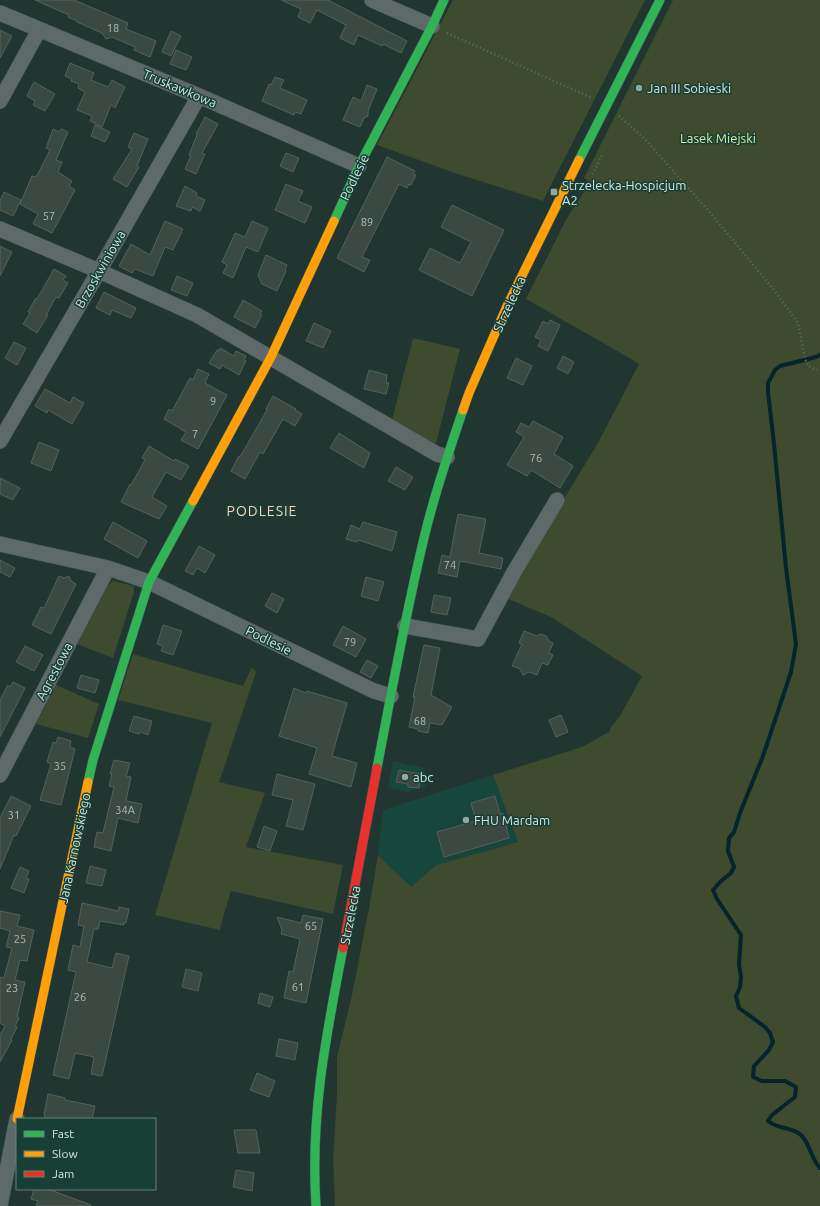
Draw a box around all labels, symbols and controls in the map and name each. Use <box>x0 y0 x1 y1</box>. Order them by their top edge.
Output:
house number: 18 <box>107 22 119 34</box>
street label: Truskawkowa <box>141 66 219 110</box>
place label: Jan III Sobieski <box>647 81 731 95</box>
marker: Jan III Sobieski <box>634 83 644 93</box>
park label: Lasek Miejski <box>680 131 756 145</box>
street label: Podlesie <box>337 152 371 202</box>
place label: Strzelecka-Hospicjum A2 <box>562 178 686 207</box>
marker: Strzelecka-Hospicjum A2 <box>549 187 559 197</box>
house number: 57 <box>43 210 55 222</box>
house number: 89 <box>361 216 373 228</box>
street label: Brzoskwiniowa <box>72 228 128 310</box>
street label: Strzelecka <box>490 274 528 334</box>
house number: 9 <box>210 395 216 407</box>
house number: 7 <box>192 428 198 440</box>
house number: 76 <box>530 452 542 464</box>
district label: PODLESIE <box>227 503 297 519</box>
house number: 74 <box>444 559 456 571</box>
street label: Podlesie <box>244 623 294 657</box>
house number: 79 <box>344 636 356 648</box>
street label: Agrestowa <box>33 640 75 702</box>
house number: 68 <box>414 715 426 727</box>
house number: 35 <box>54 760 66 772</box>
place label: abc <box>413 770 433 784</box>
marker: abc <box>400 772 410 782</box>
street label: Jana Karnowskiego <box>55 792 93 904</box>
house number: 34A <box>115 804 136 816</box>
house number: 31 <box>8 809 20 821</box>
place label: FHU Mardam <box>474 813 550 827</box>
marker: FHU Mardam <box>461 815 471 825</box>
street label: Strzelecka <box>337 884 363 946</box>
house number: 65 <box>305 920 317 932</box>
house number: 25 <box>14 933 26 945</box>
house number: 61 <box>292 981 304 993</box>
house number: 23 <box>6 982 18 994</box>
house number: 26 <box>74 991 86 1003</box>
legend <box>16 1118 156 1190</box>
text: Fast <box>52 1127 74 1140</box>
text: Slow <box>52 1147 78 1160</box>
text: Jam <box>52 1167 74 1180</box>

